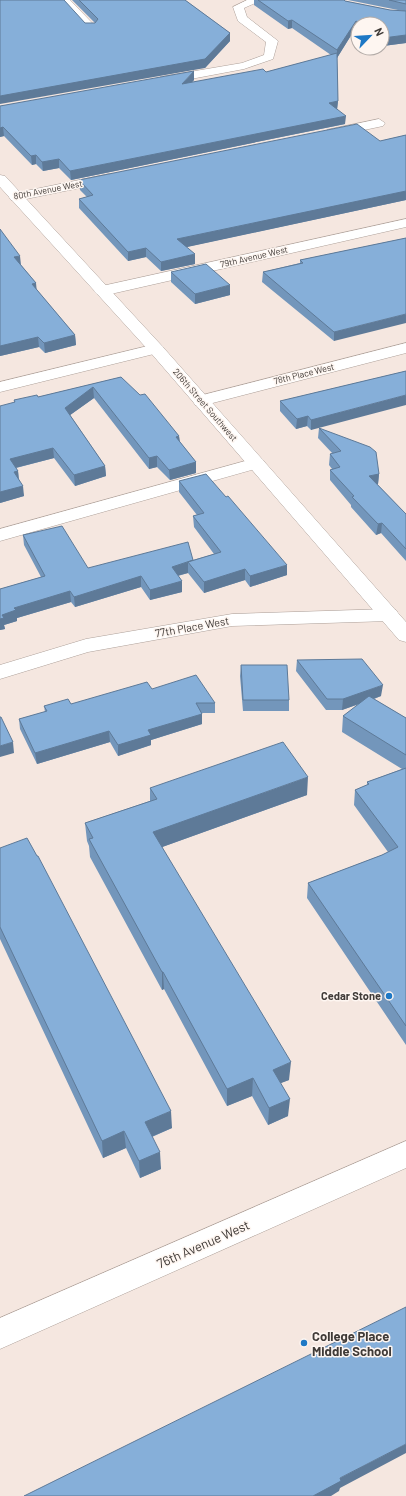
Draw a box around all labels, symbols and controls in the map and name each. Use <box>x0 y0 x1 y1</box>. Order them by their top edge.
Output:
north arrow <box>350 16 390 56</box>
text: N <box>372 25 387 38</box>
street label: 80th Avenue West <box>13 177 83 202</box>
street label: 79th Avenue West <box>219 243 289 270</box>
street label: 78th Place West <box>273 361 335 386</box>
street label: 206th Street Southwest <box>171 366 240 443</box>
street label: 77th Place West <box>154 614 230 639</box>
place label: Cedar Stone <box>321 989 381 1002</box>
marker: Cedar Stone <box>384 991 394 1001</box>
street label: 76th Avenue West <box>154 1216 252 1272</box>
place label: College Place Middle School <box>312 1328 392 1359</box>
marker: College Place Middle School <box>299 1338 309 1348</box>

